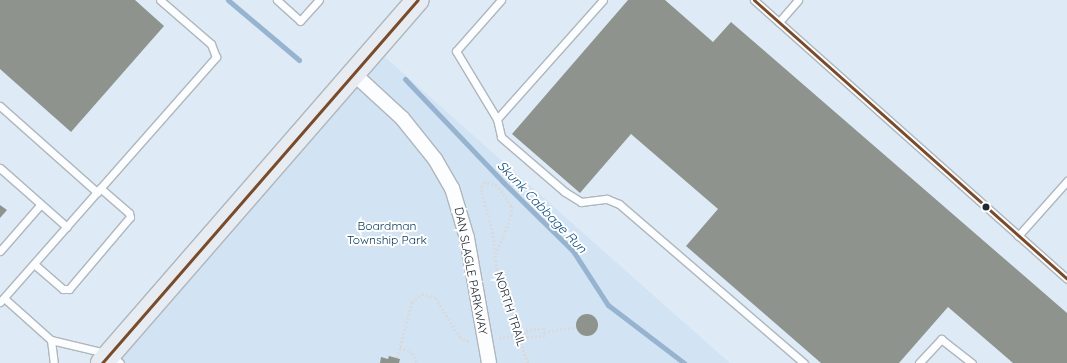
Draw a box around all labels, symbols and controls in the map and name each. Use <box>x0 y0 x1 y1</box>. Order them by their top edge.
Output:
water label: Skunk Cabbage Run <box>494 158 590 256</box>
unlabelled marker <box>981 202 991 212</box>
street label: DAN SLAGLE PARKWAY <box>452 206 490 336</box>
park label: Boardman Township Park <box>347 219 427 247</box>
street label: NORTH TRAIL <box>491 270 529 348</box>

